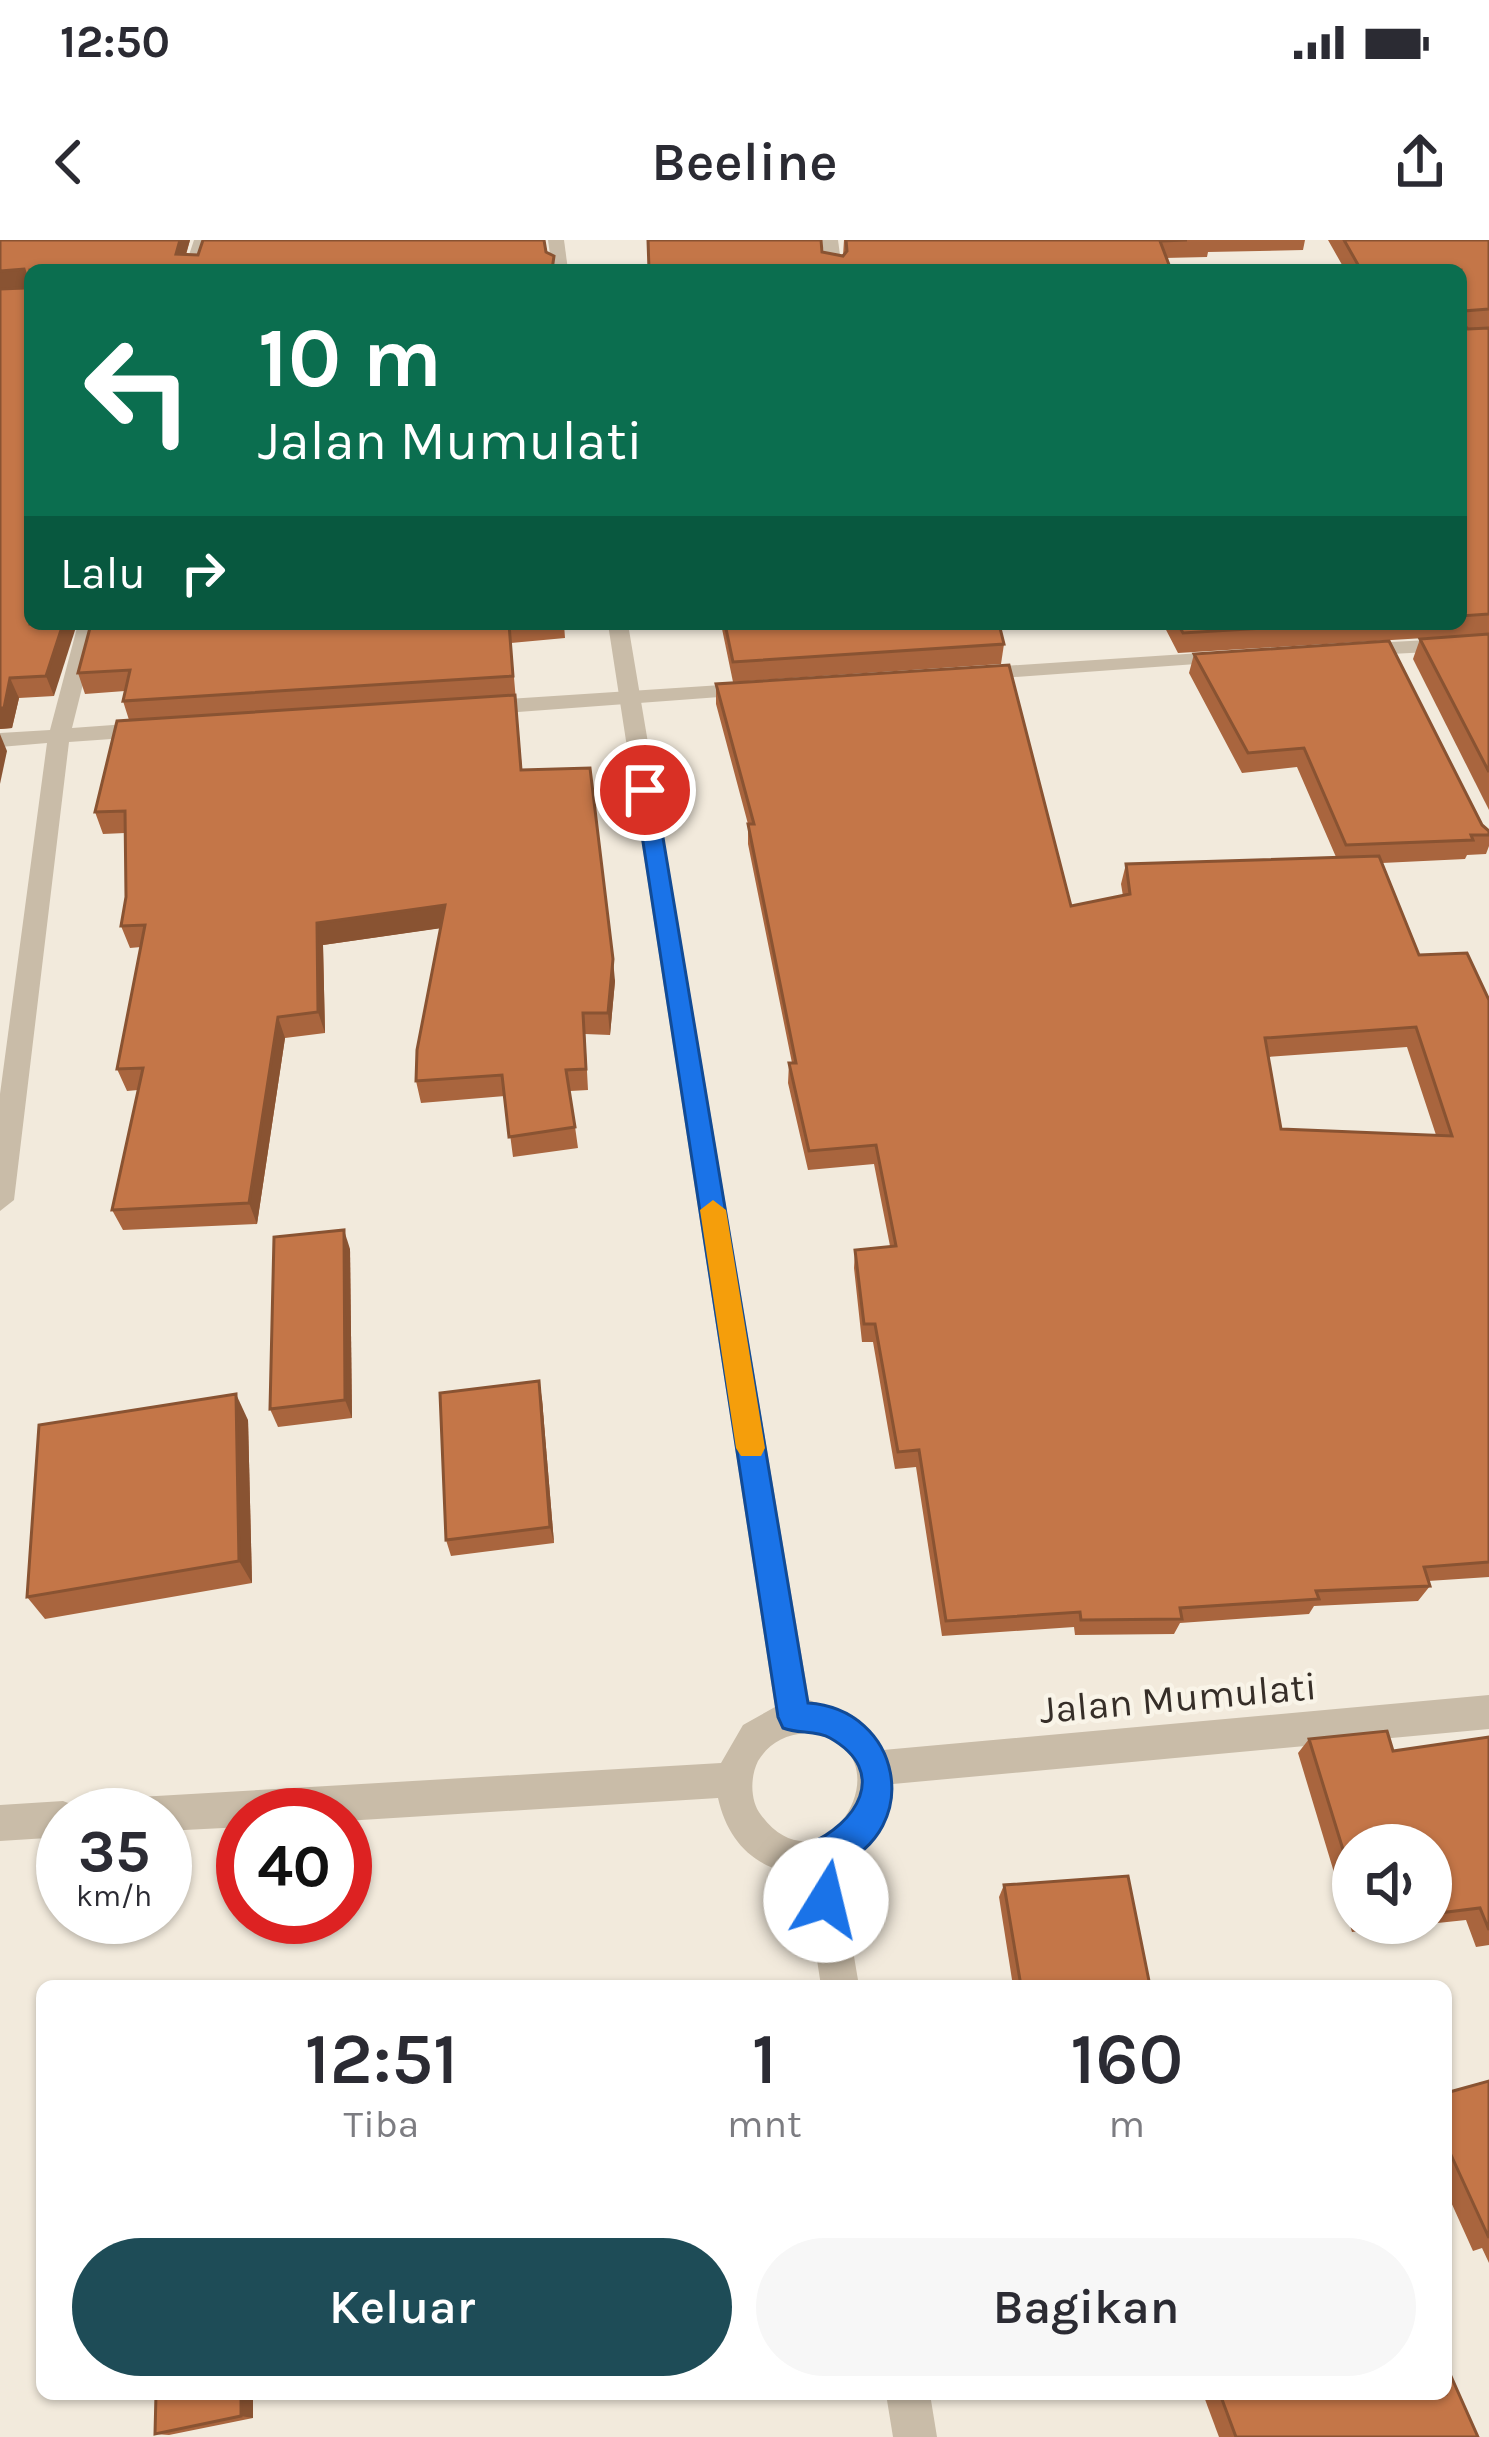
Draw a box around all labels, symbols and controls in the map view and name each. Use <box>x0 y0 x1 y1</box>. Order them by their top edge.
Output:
text: 12:50 <box>60 16 170 68</box>
icon: back <box>36 129 102 195</box>
icon: share <box>1387 129 1453 195</box>
text: Beeline <box>651 130 838 194</box>
text: 10 m <box>258 309 442 407</box>
icon: left <box>60 312 216 468</box>
text: Jalan Mumulati <box>258 409 643 473</box>
icon: right <box>170 540 236 606</box>
text: Lalu <box>60 547 146 599</box>
pin <box>594 739 696 841</box>
icon: arrive <box>612 757 678 823</box>
street label: Jalan Mumulati <box>1038 1663 1318 1733</box>
speed limit sign: 40 <box>216 1788 372 1944</box>
text: 35 <box>78 1816 150 1886</box>
map controls <box>1332 1824 1452 1944</box>
button: sound <box>1332 1824 1452 1944</box>
position arrow <box>763 1837 889 1963</box>
text: km/h <box>76 1878 152 1914</box>
text: 12:51 <box>305 2017 458 2101</box>
text: 1 <box>752 2017 777 2101</box>
text: 160 <box>1070 2017 1183 2101</box>
text: Tiba <box>344 2101 419 2147</box>
text: mnt <box>727 2101 802 2147</box>
text: m <box>1109 2101 1145 2147</box>
button: Keluar <box>72 2238 732 2376</box>
button: Bagikan <box>756 2238 1416 2376</box>

